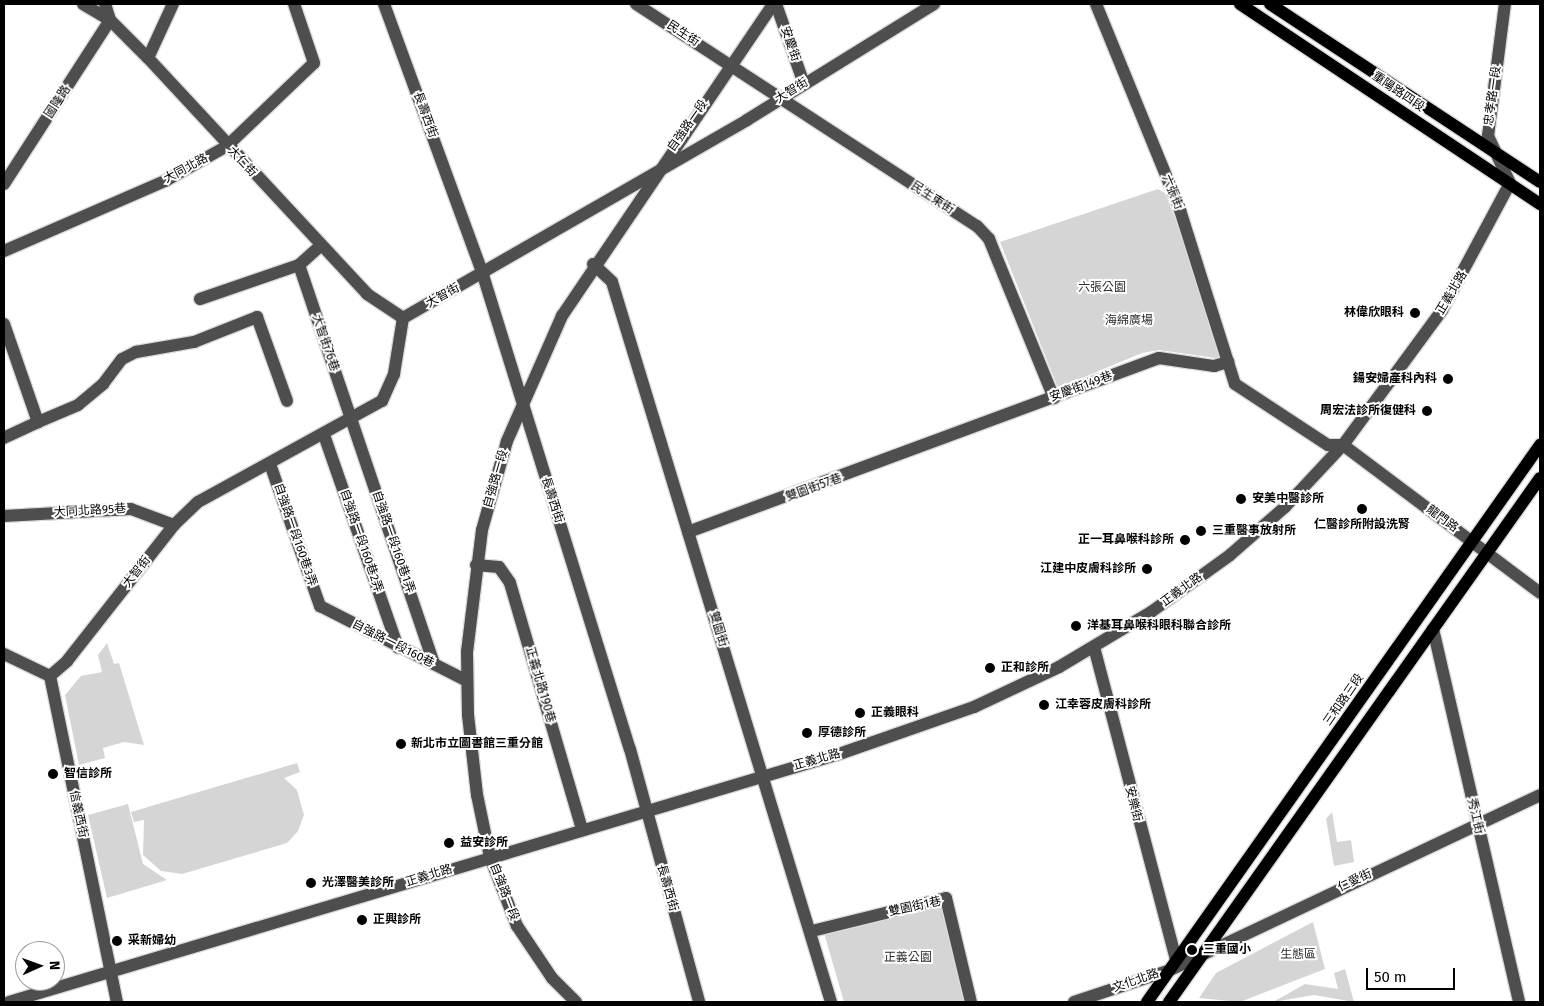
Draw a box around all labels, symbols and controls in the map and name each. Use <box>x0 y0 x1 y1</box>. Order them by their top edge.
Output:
street label: 民生街 <box>664 18 702 50</box>
street label: 安慶街 <box>777 25 803 63</box>
street label: 忠孝路一段 <box>1482 65 1504 127</box>
street label: 重陽路四段 <box>1369 69 1427 115</box>
street label: 大智街 <box>773 75 811 107</box>
street label: 國隆路 <box>42 83 74 121</box>
street label: 長壽西街 <box>410 90 440 140</box>
street label: 自強路一段 <box>665 97 711 155</box>
street label: 大仁街 <box>224 144 260 180</box>
street label: 大同北路 <box>161 151 211 187</box>
street label: 六張街 <box>1158 173 1186 211</box>
street label: 民生東街 <box>908 179 956 217</box>
street label: 正義北路 <box>1433 269 1471 317</box>
street label: 大智街 <box>424 281 462 311</box>
park label: 六張公園 <box>1078 281 1126 295</box>
place label: 林偉欣眼科 <box>1344 306 1404 320</box>
marker: 林偉欣眼科 <box>1408 306 1422 320</box>
street label: 大智街76巷 <box>309 313 341 373</box>
park label: 海綿廣場 <box>1105 314 1153 328</box>
street label: 安慶街149巷 <box>1048 369 1114 405</box>
place label: 鍚安婦產科內科 <box>1353 372 1437 386</box>
marker: 鍚安婦產科內科 <box>1441 372 1455 386</box>
place label: 周宏法診所復健科 <box>1320 404 1416 418</box>
marker: 周宏法診所復健科 <box>1420 404 1434 418</box>
street label: 自強路一段 <box>481 448 511 510</box>
street label: 雙園街57巷 <box>784 471 844 505</box>
street label: 長壽西街 <box>538 475 566 525</box>
street label: 自強路一段160巷3弄 <box>271 481 319 589</box>
street label: 自強路一段160巷2弄 <box>337 487 385 595</box>
street label: 自強路一段160巷1弄 <box>369 489 417 595</box>
marker: 安美中醫診所 <box>1234 492 1248 506</box>
place label: 安美中醫診所 <box>1252 492 1324 506</box>
street label: 大同北路95巷 <box>54 502 126 520</box>
marker: 仁醫診所附設洗腎 <box>1355 502 1369 516</box>
street label: 龍門路 <box>1423 502 1461 536</box>
place label: 仁醫診所附設洗腎 <box>1314 518 1410 532</box>
marker: 三重醫事放射所 <box>1194 524 1208 538</box>
place label: 三重醫事放射所 <box>1212 524 1296 538</box>
place label: 正一耳鼻喉科診所 <box>1078 533 1174 547</box>
marker: 正一耳鼻喉科診所 <box>1178 533 1192 547</box>
street label: 大智街 <box>120 553 154 591</box>
place label: 江建中皮膚科診所 <box>1040 562 1136 576</box>
marker: 江建中皮膚科診所 <box>1140 562 1154 576</box>
street label: 正義北路 <box>1158 570 1206 610</box>
street label: 雙園街 <box>706 610 730 648</box>
street label: 自強路一段160巷 <box>350 617 436 671</box>
marker: 洋基耳鼻喉科眼科聯合診所 <box>1069 619 1083 633</box>
place label: 洋基耳鼻喉科眼科聯合診所 <box>1087 619 1231 633</box>
street label: 正義北路190巷 <box>522 645 558 725</box>
marker: 正和診所 <box>983 661 997 675</box>
place label: 正和診所 <box>1001 661 1049 675</box>
street label: 三和路三段 <box>1321 671 1367 729</box>
marker: 江幸蓉皮膚科診所 <box>1037 698 1051 712</box>
place label: 江幸蓉皮膚科診所 <box>1055 698 1151 712</box>
marker: 正義眼科 <box>853 706 867 720</box>
place label: 正義眼科 <box>871 706 919 720</box>
marker: 厚德診所 <box>800 726 814 740</box>
place label: 厚德診所 <box>818 726 866 740</box>
place label: 新北市立圖書館三重分館 <box>411 737 543 751</box>
marker: 新北市立圖書館三重分館 <box>395 738 407 750</box>
street label: 正義北路 <box>792 746 842 774</box>
marker: 智信診所 <box>46 767 60 781</box>
place label: 智信診所 <box>64 767 112 781</box>
street label: 安樂街 <box>1122 785 1144 823</box>
street label: 信義西街 <box>66 789 90 839</box>
street label: 秀江街 <box>1464 797 1486 835</box>
marker: 益安診所 <box>442 836 456 850</box>
place label: 益安診所 <box>460 836 508 850</box>
street label: 自強路一段 <box>487 861 521 923</box>
street label: 正義北路 <box>404 862 454 890</box>
street label: 長壽西街 <box>653 863 681 913</box>
street label: 仁愛街 <box>1336 867 1374 895</box>
marker: 光澤醫美診所 <box>304 876 318 890</box>
place label: 光澤醫美診所 <box>322 876 394 890</box>
street label: 雙園街1巷 <box>887 894 943 920</box>
marker: 正興診所 <box>355 913 369 927</box>
place label: 正興診所 <box>373 913 421 927</box>
marker: 采新婦幼 <box>110 934 124 948</box>
place label: 采新婦幼 <box>128 934 176 948</box>
north arrow <box>15 941 65 991</box>
marker: 三重國小 <box>1185 943 1199 957</box>
place label: 三重國小 <box>1203 943 1251 957</box>
park label: 生態區 <box>1280 948 1316 962</box>
park label: 正義公園 <box>884 951 932 965</box>
scale bar <box>1369 958 1458 990</box>
text: N <box>46 961 63 970</box>
street label: 文化北路 <box>1111 966 1161 996</box>
text: 50 m <box>1374 968 1407 986</box>

